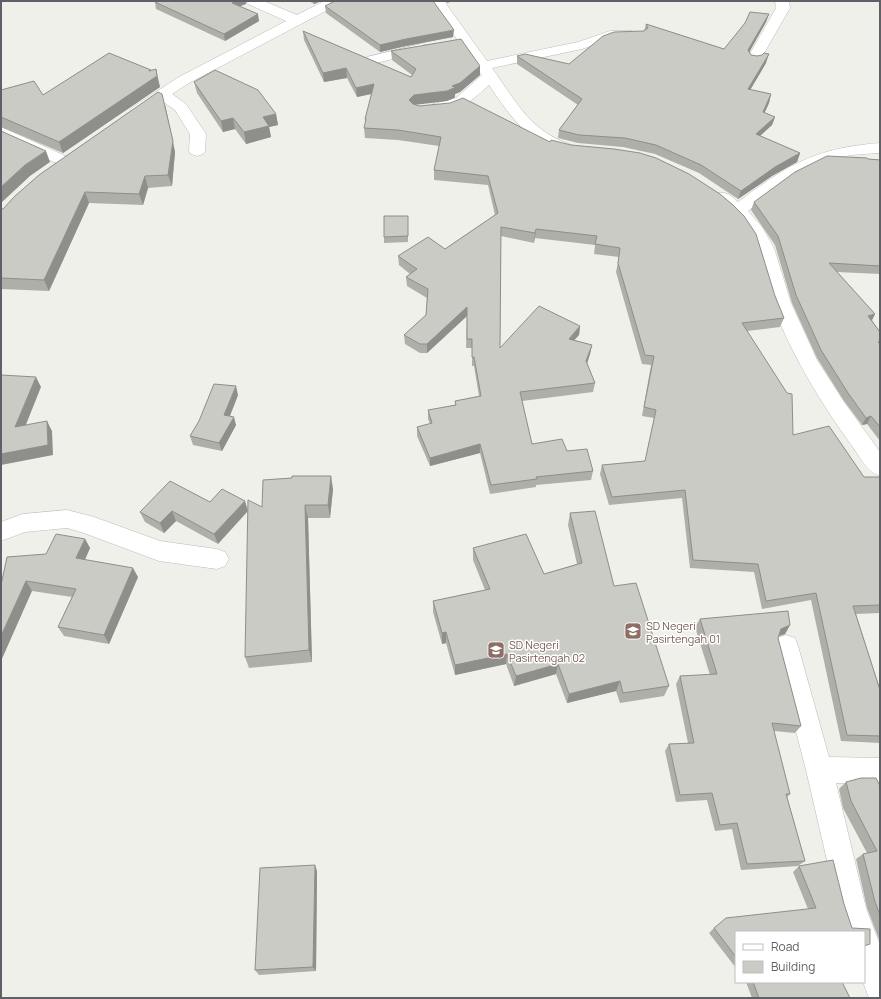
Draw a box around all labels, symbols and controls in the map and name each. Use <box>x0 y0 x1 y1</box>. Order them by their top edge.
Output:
place label: SD Negeri Pasirtengah 01 <box>646 618 720 646</box>
school or university icon: SD Negeri Pasirtengah 01 <box>623 621 643 641</box>
place label: SD Negeri Pasirtengah 02 <box>509 637 585 665</box>
school or university icon: SD Negeri Pasirtengah 02 <box>486 640 506 660</box>
legend <box>735 931 865 983</box>
text: Road <box>771 938 799 955</box>
text: Building <box>771 958 815 975</box>

